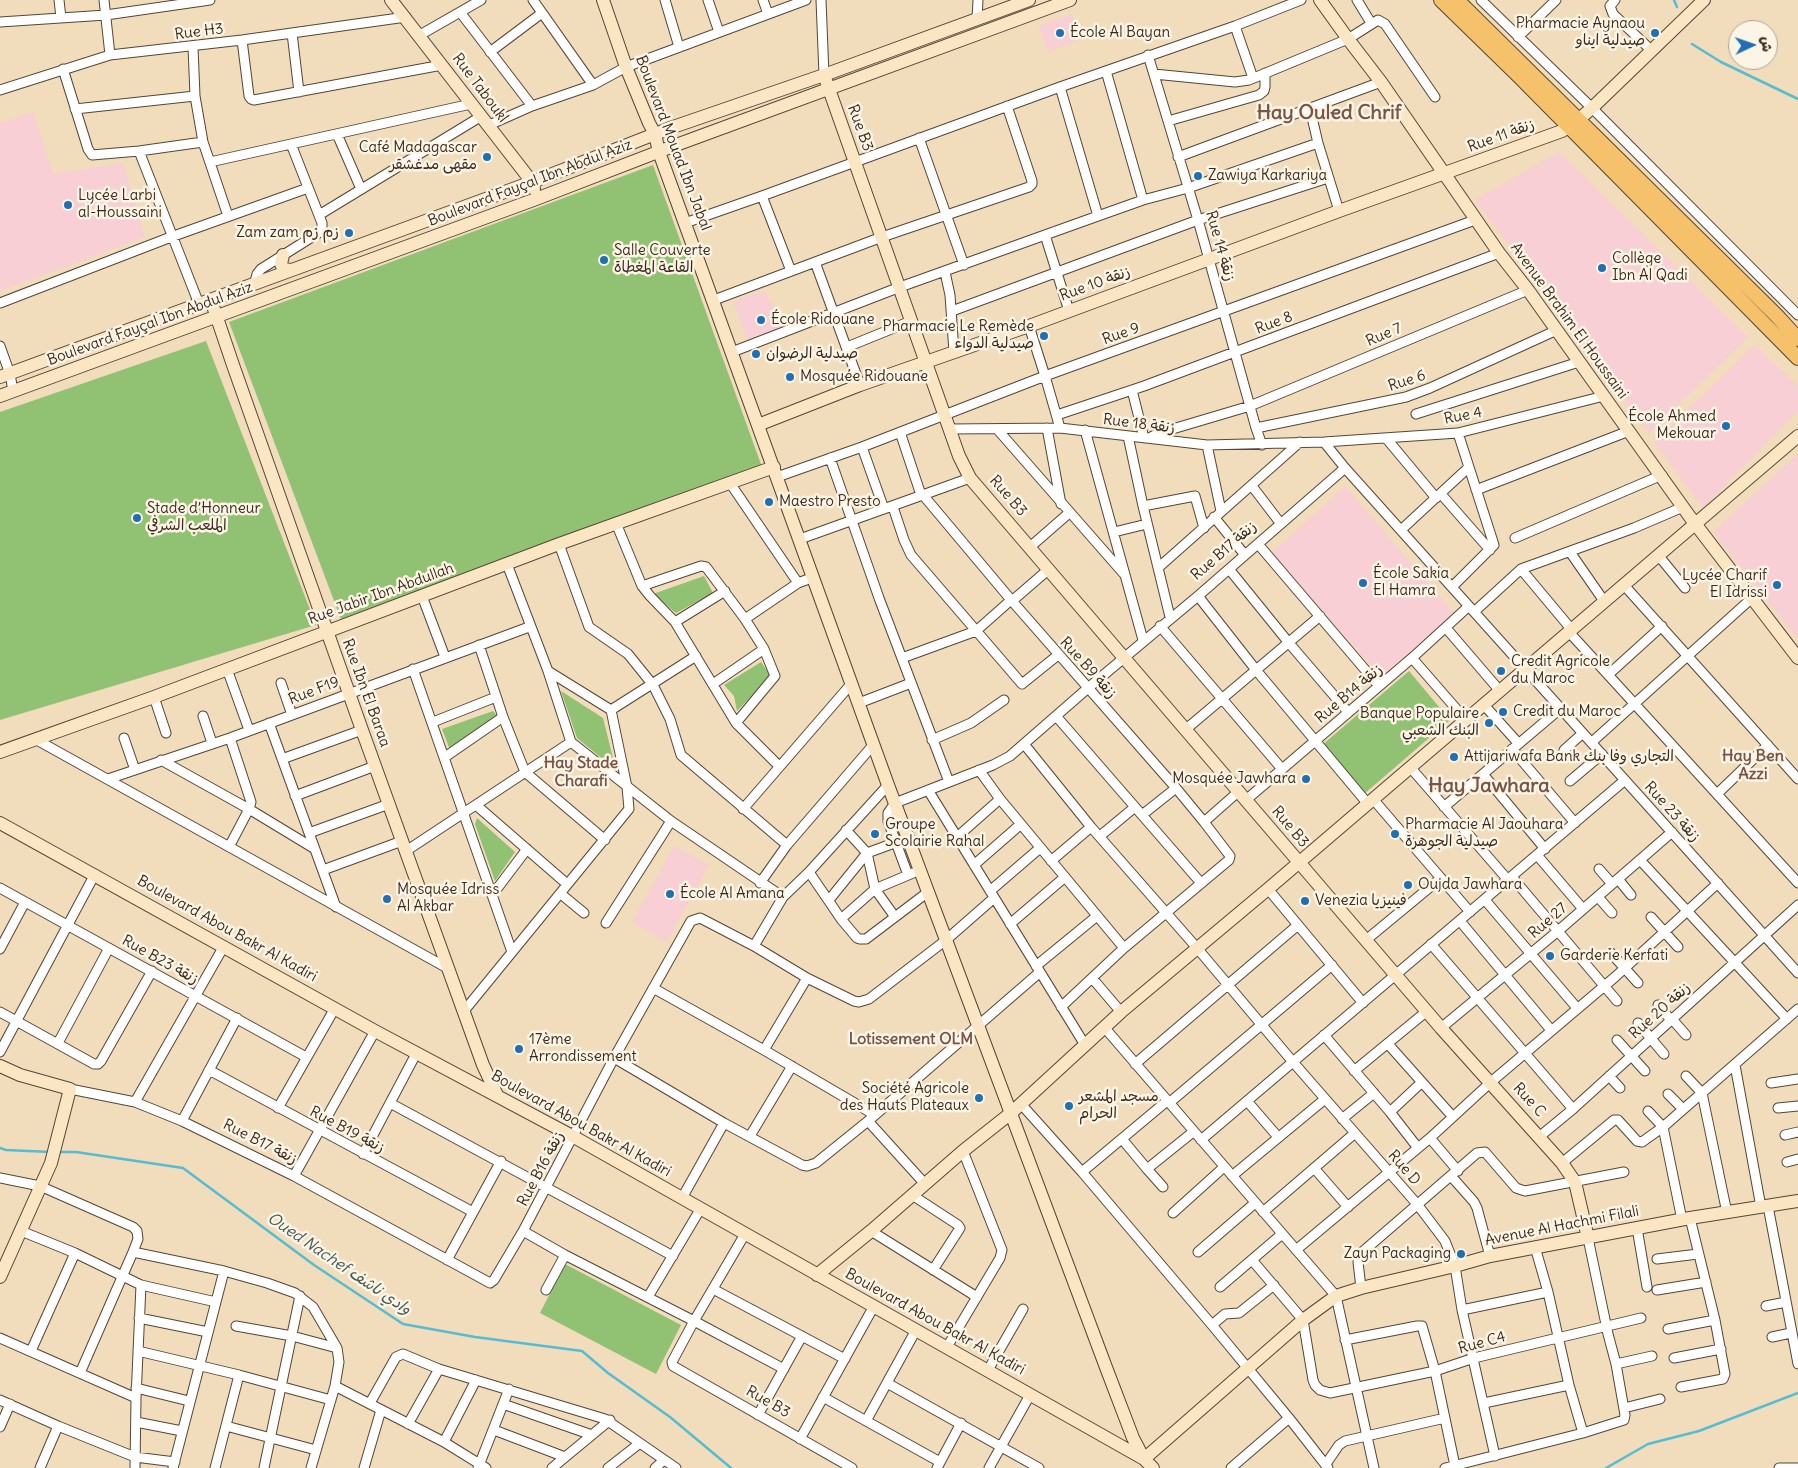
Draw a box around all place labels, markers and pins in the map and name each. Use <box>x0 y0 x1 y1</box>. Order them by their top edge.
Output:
place label: Pharmacie Aynaou صيدلية ايناو <box>1516 15 1645 50</box>
place label: École Al Bayan <box>1070 24 1170 42</box>
marker: École Al Bayan <box>1054 27 1066 39</box>
marker: Pharmacie Aynaou صيدلية ايناو <box>1649 27 1661 39</box>
place label: Café Madagascar مقهى مدغشقر <box>359 139 477 174</box>
marker: Café Madagascar مقهى مدغشقر <box>481 151 493 163</box>
place label: Zawiya Karkariya <box>1208 167 1327 185</box>
marker: Zawiya Karkariya <box>1192 170 1204 182</box>
place label: Lycée Larbi al-Houssaini <box>78 187 162 222</box>
marker: Lycée Larbi al-Houssaini <box>62 199 74 211</box>
place label: Zam zam زم زم <box>236 224 339 242</box>
marker: Zam zam زم زم <box>343 227 355 239</box>
place label: Salle Couverte القاعة المغطاة <box>614 242 711 277</box>
place label: Collège Ibn Al Qadi <box>1612 250 1688 285</box>
marker: Salle Couverte القاعة المغطاة <box>598 254 610 266</box>
marker: Collège Ibn Al Qadi <box>1596 262 1608 274</box>
place label: École Ridouane <box>771 311 875 329</box>
marker: École Ridouane <box>755 314 767 326</box>
place label: Pharmacie Le Remède صيدلية الدواء <box>883 318 1034 353</box>
marker: Pharmacie Le Remède صيدلية الدواء <box>1038 330 1050 342</box>
place label: صيدلية الرضوان <box>766 345 858 363</box>
marker: صيدلية الرضوان <box>750 348 762 360</box>
place label: Mosquée Ridouane <box>800 368 928 386</box>
marker: Mosquée Ridouane <box>784 371 796 383</box>
place label: École Ahmed Mekouar <box>1628 408 1716 443</box>
marker: École Ahmed Mekouar <box>1720 420 1732 432</box>
place label: Maestro Presto <box>779 493 881 511</box>
marker: Maestro Presto <box>763 496 775 508</box>
place label: Stade d’Honneur الملعب الشرفي <box>147 500 261 535</box>
marker: Stade d’Honneur الملعب الشرفي <box>131 512 143 524</box>
place label: École Sakia El Hamra <box>1373 565 1449 600</box>
place label: Lycée Charif El Idrissi <box>1682 567 1767 602</box>
marker: École Sakia El Hamra <box>1357 577 1369 589</box>
marker: Lycée Charif El Idrissi <box>1771 579 1783 591</box>
place label: Credit Agricole du Maroc <box>1511 653 1610 688</box>
marker: Credit Agricole du Maroc <box>1495 665 1507 677</box>
place label: Credit du Maroc <box>1513 703 1621 721</box>
place label: Banque Populaire البنك الشعبي <box>1360 705 1479 740</box>
marker: Credit du Maroc <box>1497 706 1509 718</box>
marker: Banque Populaire البنك الشعبي <box>1483 717 1495 729</box>
place label: Attijariwafa Bank التجاري وفا بنك <box>1464 748 1674 766</box>
marker: Attijariwafa Bank التجاري وفا بنك <box>1448 751 1460 763</box>
place label: Mosquée Jawhara <box>1172 770 1296 788</box>
marker: Mosquée Jawhara <box>1300 773 1312 785</box>
place label: Groupe Scolairie Rahal <box>885 816 984 851</box>
place label: Pharmacie Al Jaouhara صيدلية الجوهرة <box>1405 816 1563 851</box>
marker: Groupe Scolairie Rahal <box>869 828 881 840</box>
marker: Pharmacie Al Jaouhara صيدلية الجوهرة <box>1389 828 1401 840</box>
place label: Oujda Jawhara <box>1418 876 1522 894</box>
marker: Oujda Jawhara <box>1402 879 1414 891</box>
place label: Mosquée Idriss Al Akbar <box>397 881 499 916</box>
place label: École Al Amana <box>680 885 785 903</box>
marker: École Al Amana <box>664 888 676 900</box>
place label: Venezia فينيزيا <box>1315 892 1407 910</box>
marker: Mosquée Idriss Al Akbar <box>381 893 393 905</box>
marker: Venezia فينيزيا <box>1299 895 1311 907</box>
place label: Garderie Kerfati <box>1560 947 1668 965</box>
marker: Garderie Kerfati <box>1544 950 1556 962</box>
place label: 17ème Arrondissement <box>529 1031 637 1066</box>
marker: 17ème Arrondissement <box>513 1043 525 1055</box>
place label: Société Agricole des Hauts Plateaux <box>840 1080 969 1115</box>
place label: مسجد المشعر الحرام <box>1079 1088 1159 1123</box>
marker: Société Agricole des Hauts Plateaux <box>973 1092 985 1104</box>
marker: مسجد المشعر الحرام <box>1063 1100 1075 1112</box>
place label: Zayn Packaging <box>1344 1245 1451 1263</box>
marker: Zayn Packaging <box>1455 1248 1467 1260</box>

